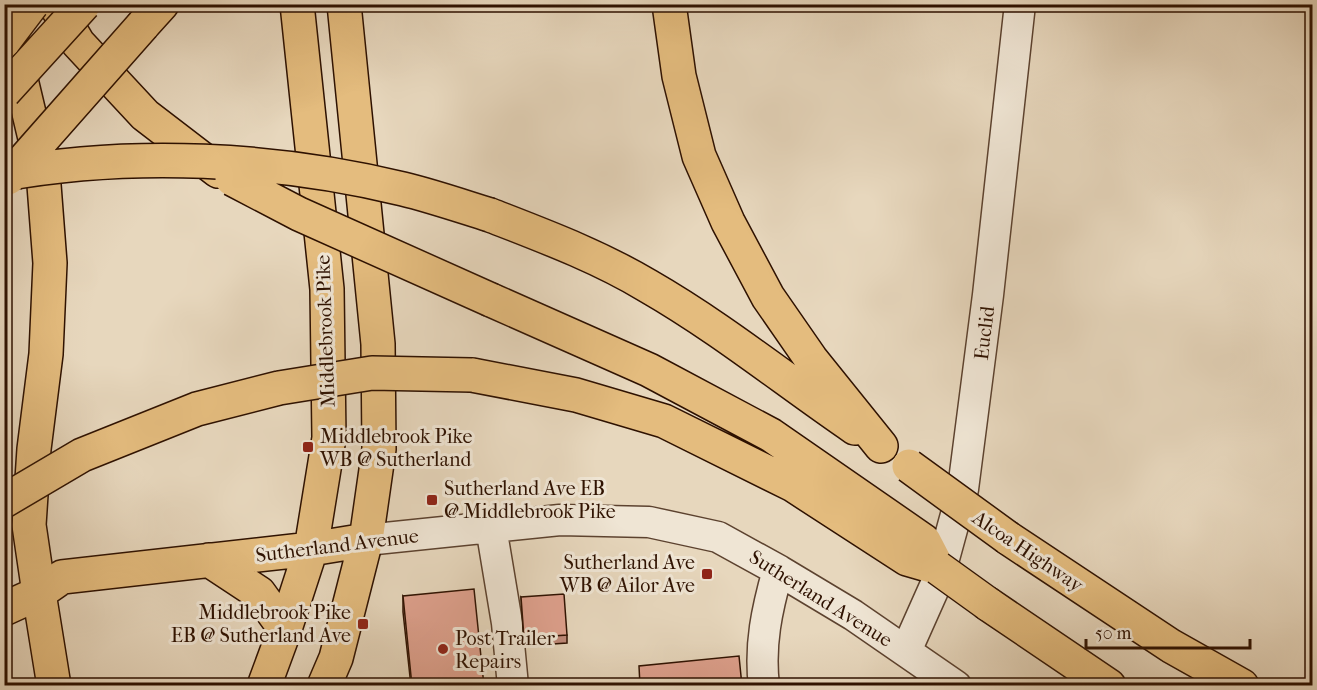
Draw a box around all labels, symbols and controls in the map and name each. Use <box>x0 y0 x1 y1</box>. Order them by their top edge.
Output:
street label: Middlebrook Pike <box>311 254 340 408</box>
street label: Euclid <box>970 304 999 361</box>
place label: Middlebrook Pike WB @ Sutherland <box>319 425 473 471</box>
marker: Middlebrook Pike WB @ Sutherland <box>301 440 315 454</box>
place label: Sutherland Ave EB @ Middlebrook Pike <box>444 477 616 523</box>
marker: Sutherland Ave EB @ Middlebrook Pike <box>425 493 439 507</box>
street label: Alcoa Highway <box>967 505 1088 598</box>
street label: Sutherland Avenue <box>254 524 420 567</box>
street label: Sutherland Avenue <box>745 545 896 652</box>
place label: Sutherland Ave WB @ Ailor Ave <box>559 551 695 597</box>
marker: Sutherland Ave WB @ Ailor Ave <box>700 567 714 581</box>
place label: Middlebrook Pike EB @ Sutherland Ave <box>171 601 351 647</box>
scale bar <box>1086 612 1250 650</box>
marker: Middlebrook Pike EB @ Sutherland Ave <box>356 617 370 631</box>
text: 50 m <box>1095 623 1132 644</box>
place label: Post Trailer Repairs <box>455 627 556 673</box>
marker: Post Trailer Repairs <box>436 642 450 656</box>

